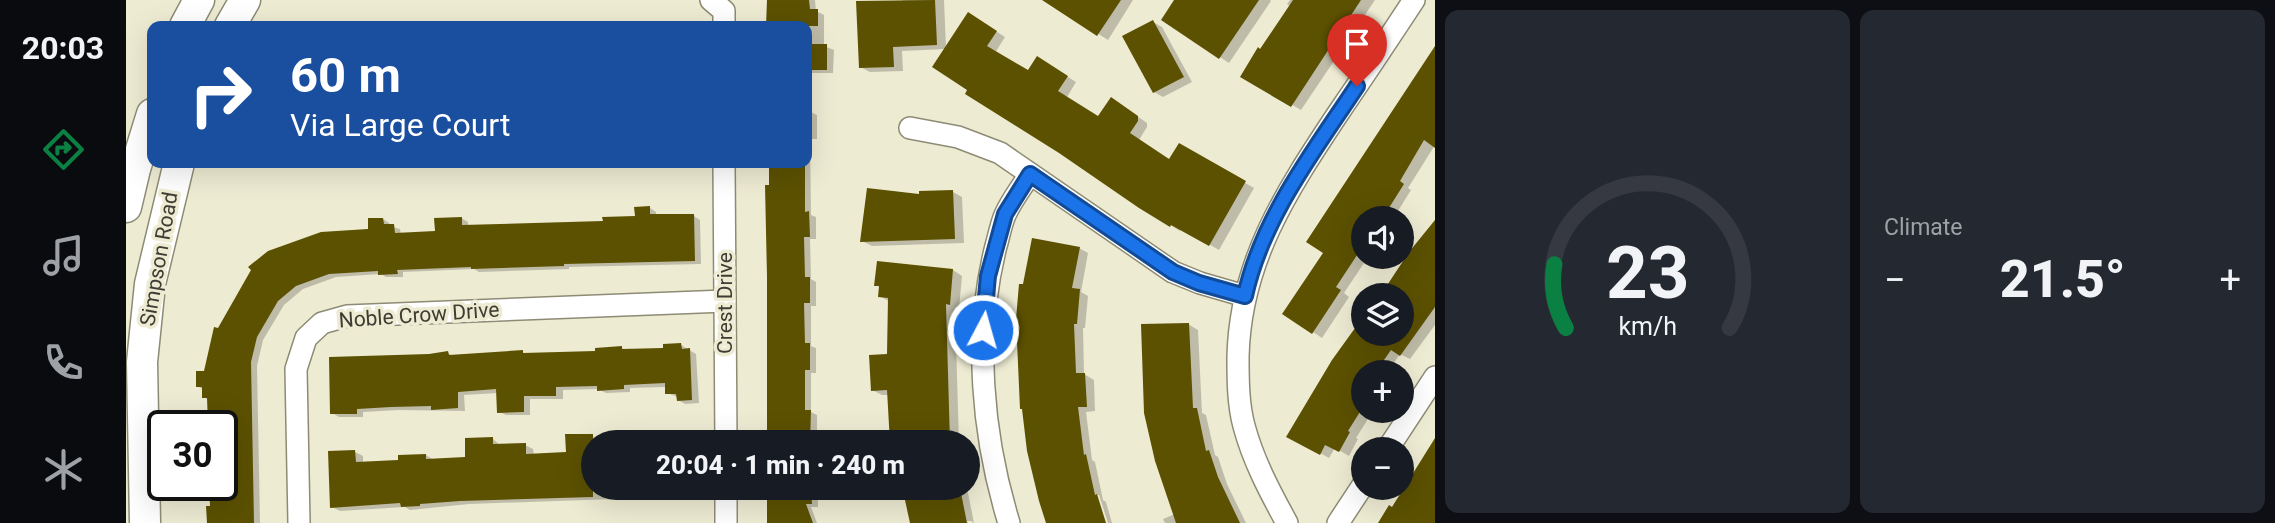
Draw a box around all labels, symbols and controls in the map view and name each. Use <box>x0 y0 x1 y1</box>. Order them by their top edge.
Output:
pin <box>1327 14 1387 86</box>
icon: arrive <box>1338 25 1376 63</box>
text: 20:03 <box>22 29 104 67</box>
text: 60 m <box>290 47 401 104</box>
icon: right <box>175 49 266 140</box>
text: Via Large Court <box>290 106 510 144</box>
icon: directions <box>39 125 88 174</box>
street label: Simpson Road <box>135 190 183 328</box>
map controls <box>1351 206 1414 500</box>
button: sound <box>1351 206 1414 269</box>
text: Climate <box>1884 214 1963 241</box>
text: 23 <box>1606 230 1689 316</box>
icon: music <box>39 231 88 280</box>
text: 21.5° <box>2000 249 2126 310</box>
street label: Crest Drive <box>713 252 737 354</box>
text: − <box>1884 258 1906 302</box>
text: + <box>2219 258 2241 302</box>
button: layers <box>1351 283 1414 346</box>
position arrow <box>946 293 1020 367</box>
street label: Noble Crow Drive <box>338 297 500 333</box>
text: km/h <box>1618 311 1677 340</box>
icon: phone <box>39 338 88 387</box>
button: + <box>1351 360 1414 423</box>
speed limit sign: 30 <box>147 410 238 501</box>
button: − <box>1351 437 1414 500</box>
icon: climate <box>39 445 88 494</box>
text: 20:04 · 1 min · 240 m <box>656 450 905 480</box>

